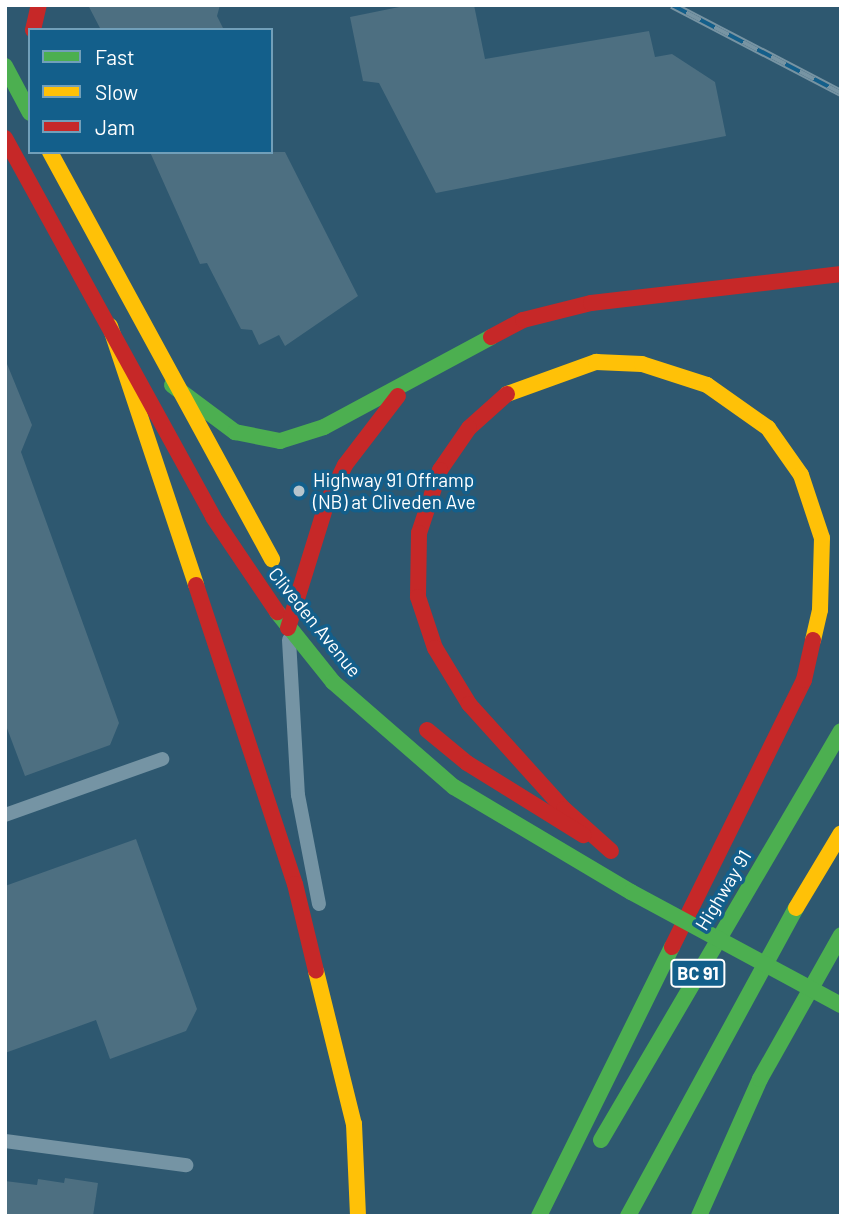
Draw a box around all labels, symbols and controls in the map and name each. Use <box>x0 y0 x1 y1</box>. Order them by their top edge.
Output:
legend <box>28 28 273 154</box>
text: Fast <box>95 44 135 69</box>
text: Slow <box>95 79 138 104</box>
text: Jam <box>95 114 135 139</box>
place label: Highway 91 Offramp (NB) at Cliveden Ave <box>313 469 476 513</box>
marker: Highway 91 Offramp (NB) at Cliveden Ave <box>291 483 307 499</box>
street label: Cliveden Avenue <box>264 563 366 681</box>
street label: Highway 91 <box>690 846 756 934</box>
road number: BC 91 <box>670 958 726 988</box>

